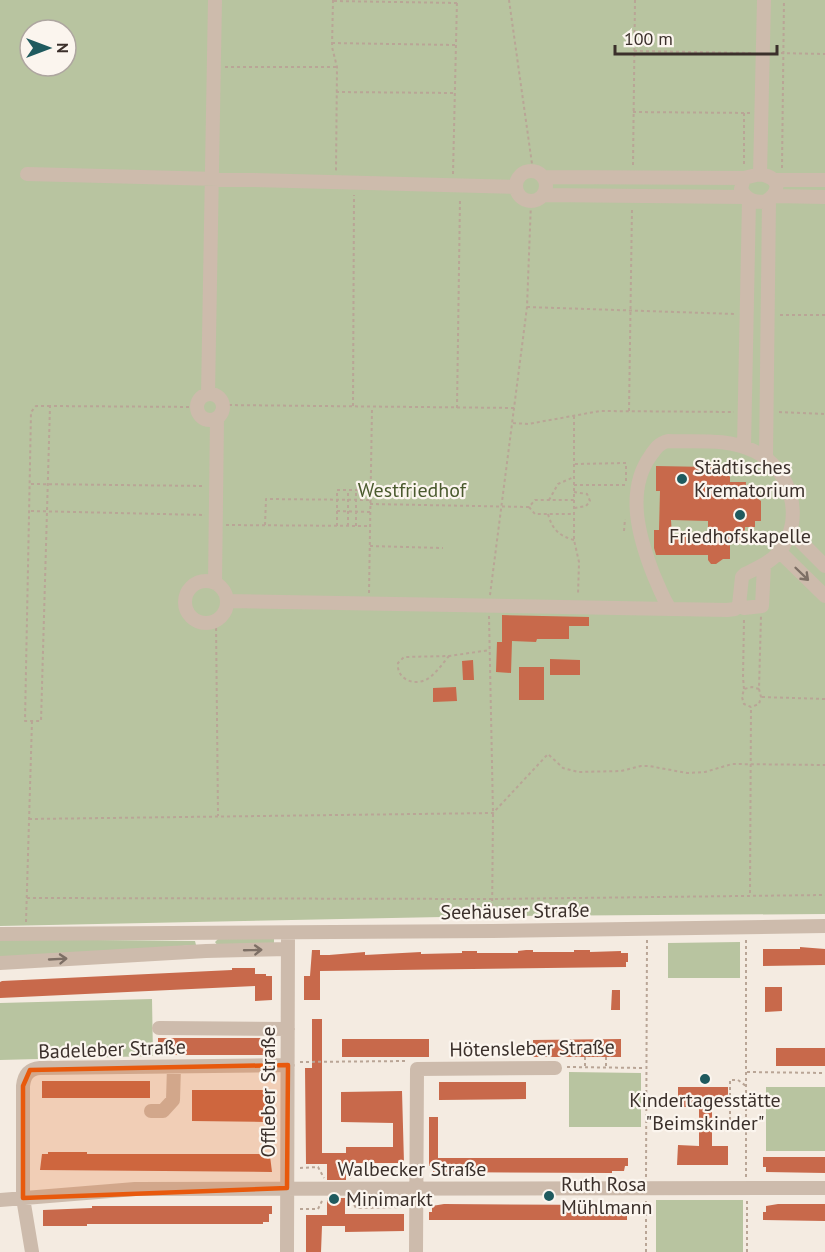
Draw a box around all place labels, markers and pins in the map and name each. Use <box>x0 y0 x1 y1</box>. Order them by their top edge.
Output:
place label: Städtisches Krematorium <box>694 454 805 503</box>
marker: Städtisches Krematorium <box>675 472 689 486</box>
marker: Friedhofskapelle <box>733 508 747 522</box>
place label: Friedhofskapelle <box>669 523 811 549</box>
marker: Kindertagesstätte "Beimskinder" <box>698 1072 712 1086</box>
place label: Kindertagesstätte "Beimskinder" <box>629 1087 781 1136</box>
place label: Ruth Rosa Mühlmann <box>561 1171 652 1220</box>
place label: Minimarkt <box>346 1186 433 1212</box>
marker: Ruth Rosa Mühlmann <box>542 1189 556 1203</box>
marker: Minimarkt <box>327 1192 341 1206</box>

